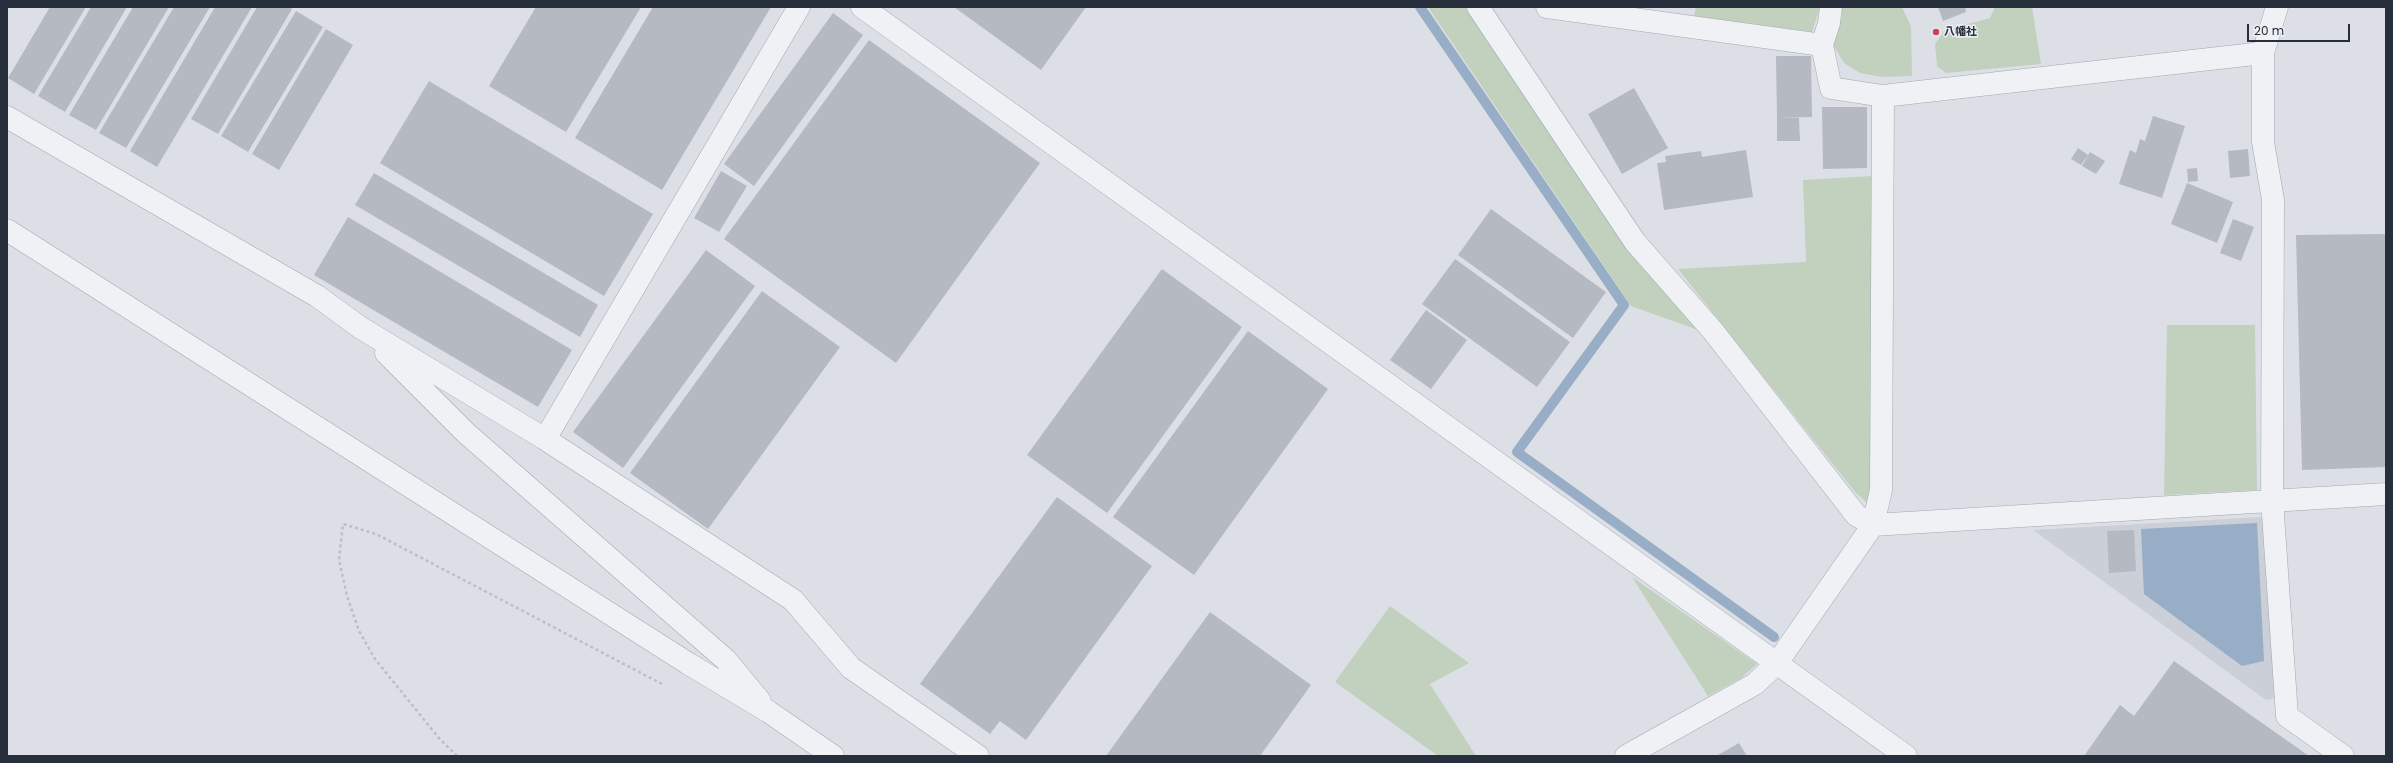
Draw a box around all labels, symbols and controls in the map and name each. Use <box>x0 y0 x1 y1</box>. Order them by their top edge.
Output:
scale bar <box>2249 16 2352 42</box>
text: 20 m <box>2254 22 2284 39</box>
place label: 八幡社 <box>1944 25 1977 39</box>
marker: 八幡社 <box>1931 27 1941 37</box>

